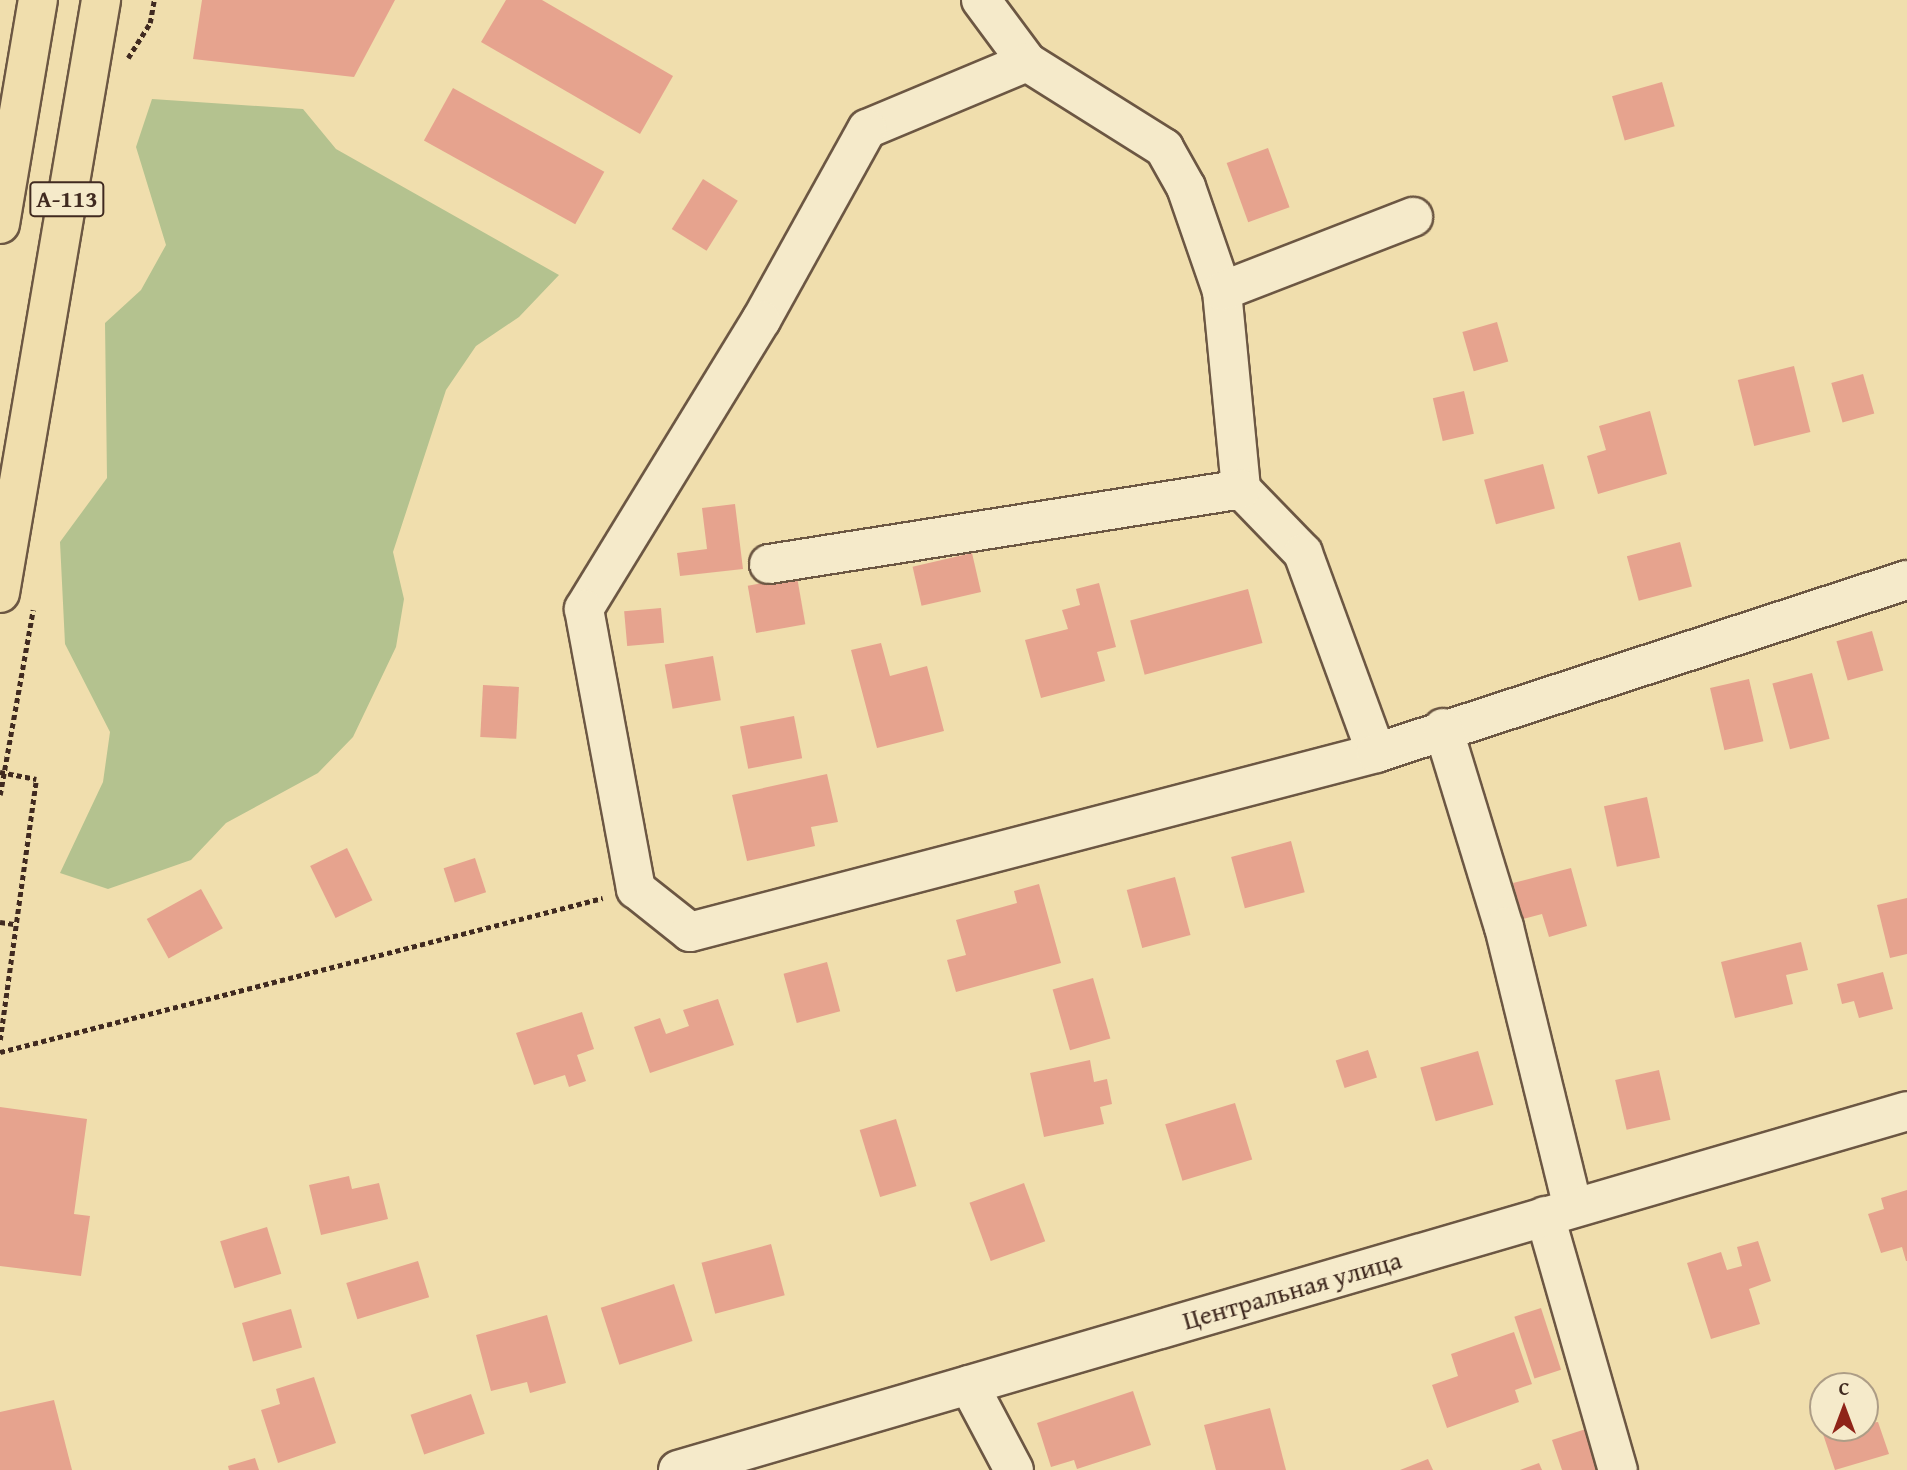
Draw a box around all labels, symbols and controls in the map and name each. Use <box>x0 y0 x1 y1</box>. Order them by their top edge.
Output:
road number: А-113 <box>28 178 106 219</box>
street label: Центральная улица <box>1179 1244 1405 1336</box>
north arrow <box>1809 1372 1879 1442</box>
text: С <box>1839 1374 1849 1402</box>

